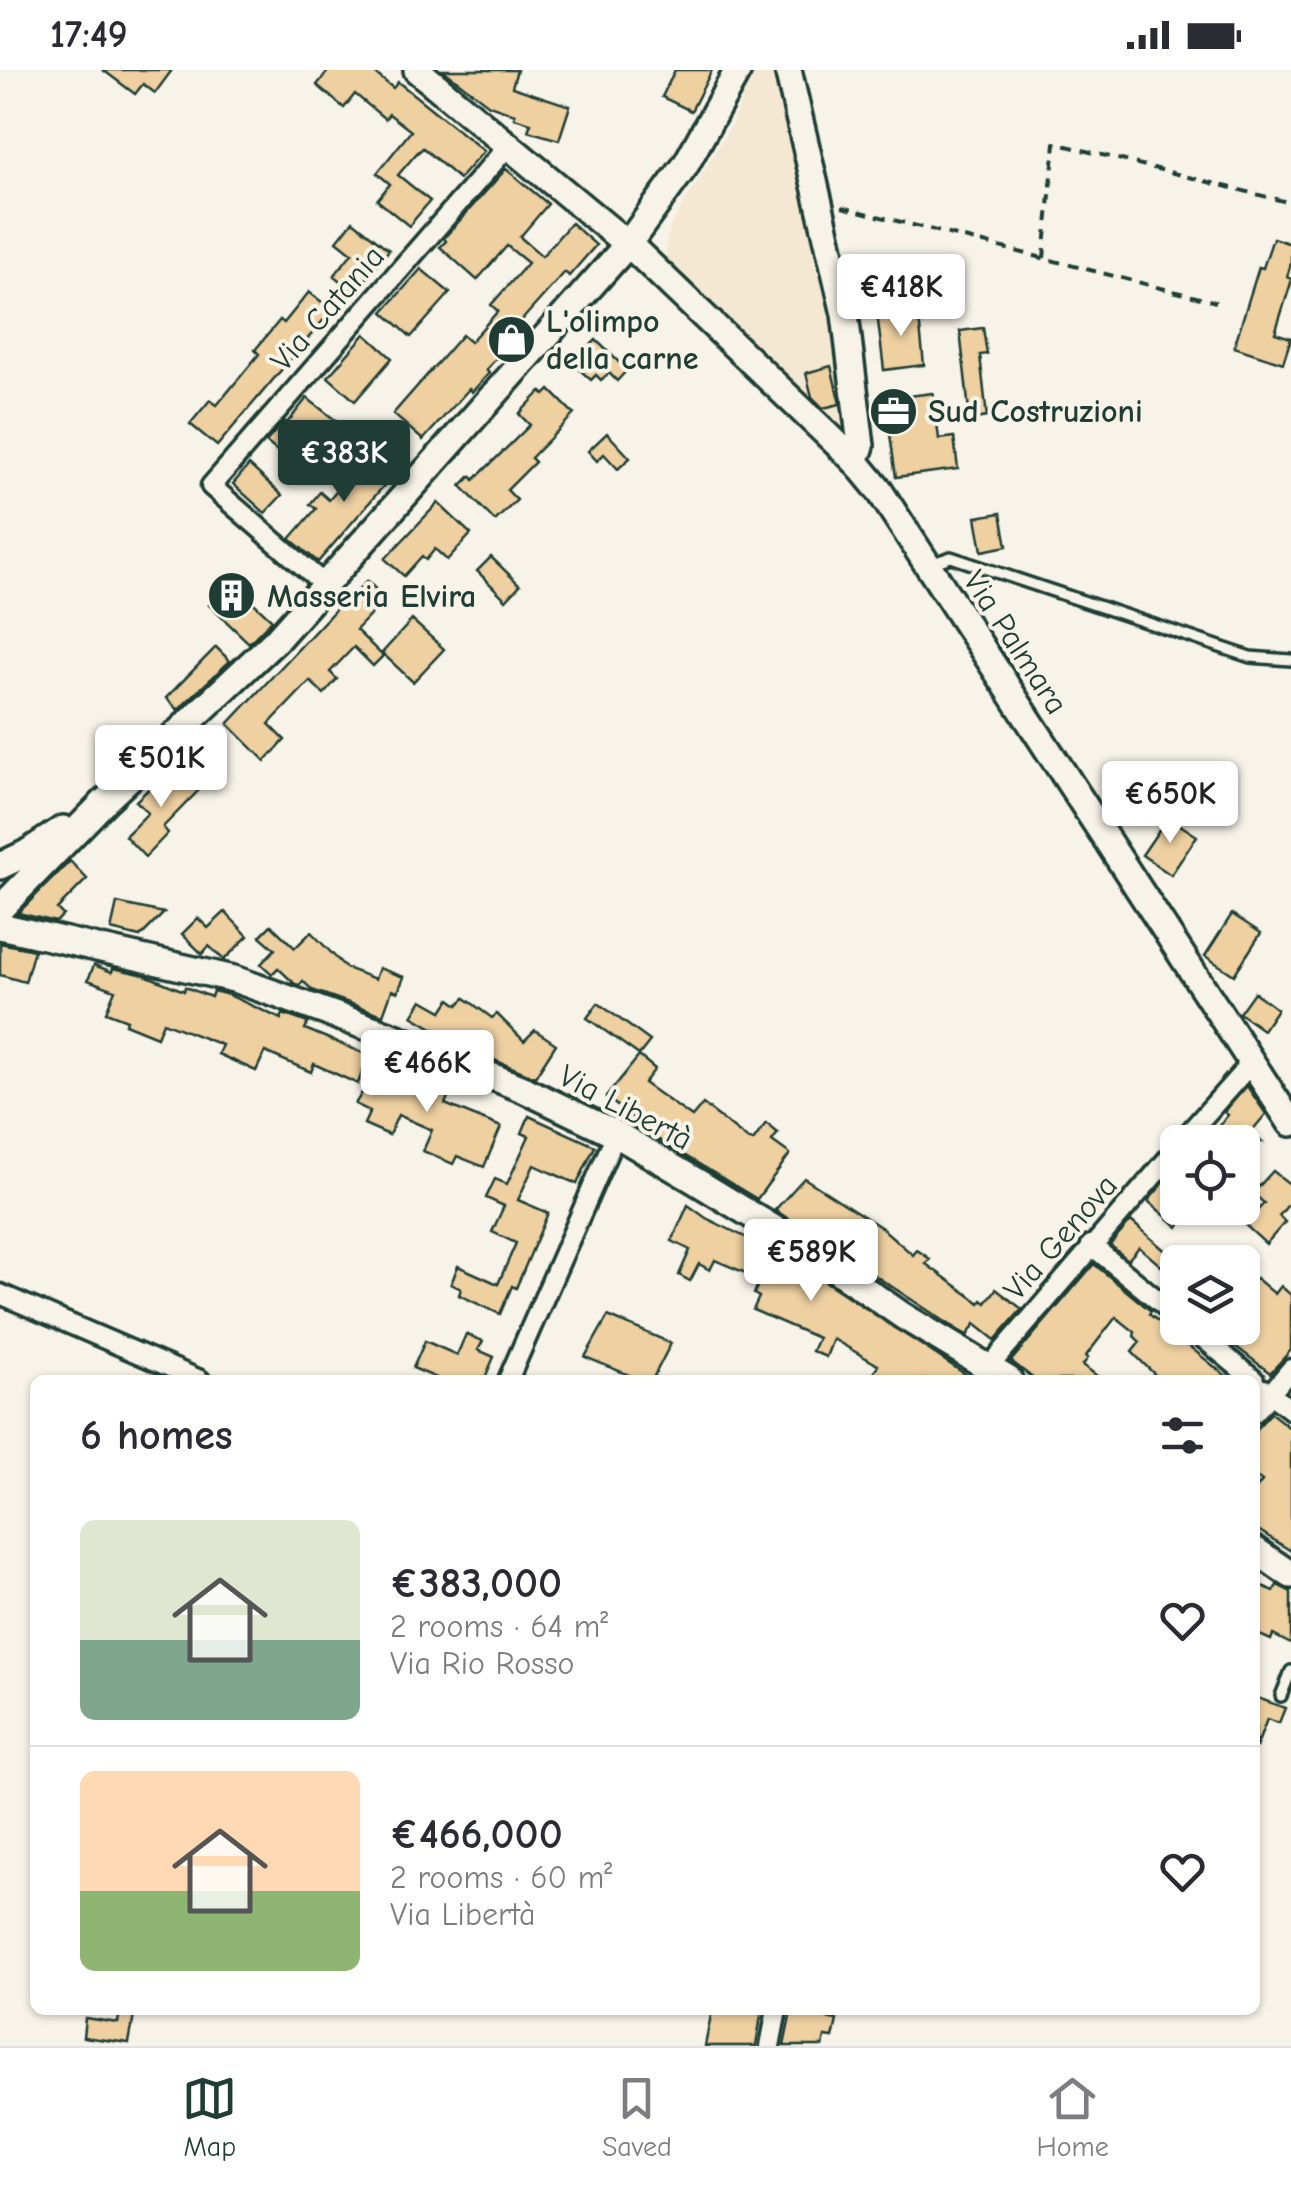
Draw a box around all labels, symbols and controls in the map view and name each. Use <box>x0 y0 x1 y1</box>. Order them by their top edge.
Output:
text: 17:49 <box>50 13 128 57</box>
street label: Via Catania <box>263 238 392 379</box>
pin: €418K <box>831 254 971 339</box>
text: €418K <box>859 268 943 305</box>
place label: L'olimpo della carne <box>546 303 698 377</box>
shop icon: L'olimpo della carne <box>485 313 537 365</box>
office icon: Sud Costruzioni <box>867 385 919 437</box>
place label: Sud Costruzioni <box>928 393 1143 430</box>
pin: €383K <box>274 420 414 505</box>
text: €383K <box>300 434 388 471</box>
street label: Via Palmara <box>956 564 1076 721</box>
building icon: Masseria Elvira <box>206 570 258 622</box>
place label: Masseria Elvira <box>267 578 476 615</box>
pin: €501K <box>91 725 231 810</box>
text: €501K <box>117 739 205 776</box>
pin: €650K <box>1100 761 1240 846</box>
text: €650K <box>1124 775 1216 812</box>
pin: €466K <box>357 1030 497 1115</box>
text: €466K <box>383 1044 471 1081</box>
street label: Via Libertà <box>553 1057 699 1158</box>
map controls <box>1160 1125 1260 1345</box>
button: locate <box>1160 1125 1260 1225</box>
street label: Via Genova <box>996 1167 1125 1308</box>
pin: €589K <box>741 1219 881 1304</box>
text: €589K <box>766 1233 856 1270</box>
button: layers <box>1160 1245 1260 1345</box>
icon: filters <box>1155 1408 1210 1463</box>
text: 6 homes <box>80 1411 233 1460</box>
text: €383,000 <box>390 1559 562 1608</box>
icon: home <box>160 1560 280 1680</box>
icon: heart <box>1155 1593 1210 1648</box>
text: 2 rooms · 64 m² <box>390 1608 608 1645</box>
text: Via Rio Rosso <box>390 1645 574 1682</box>
text: €466,000 <box>390 1810 563 1859</box>
icon: home <box>160 1811 280 1931</box>
icon: heart <box>1155 1844 1210 1899</box>
text: 2 rooms · 60 m² <box>390 1859 612 1896</box>
text: Via Libertà <box>390 1896 535 1933</box>
tab: Map <box>182 2071 237 2163</box>
tab: Saved <box>602 2071 672 2163</box>
tab: Home <box>1036 2071 1109 2163</box>

